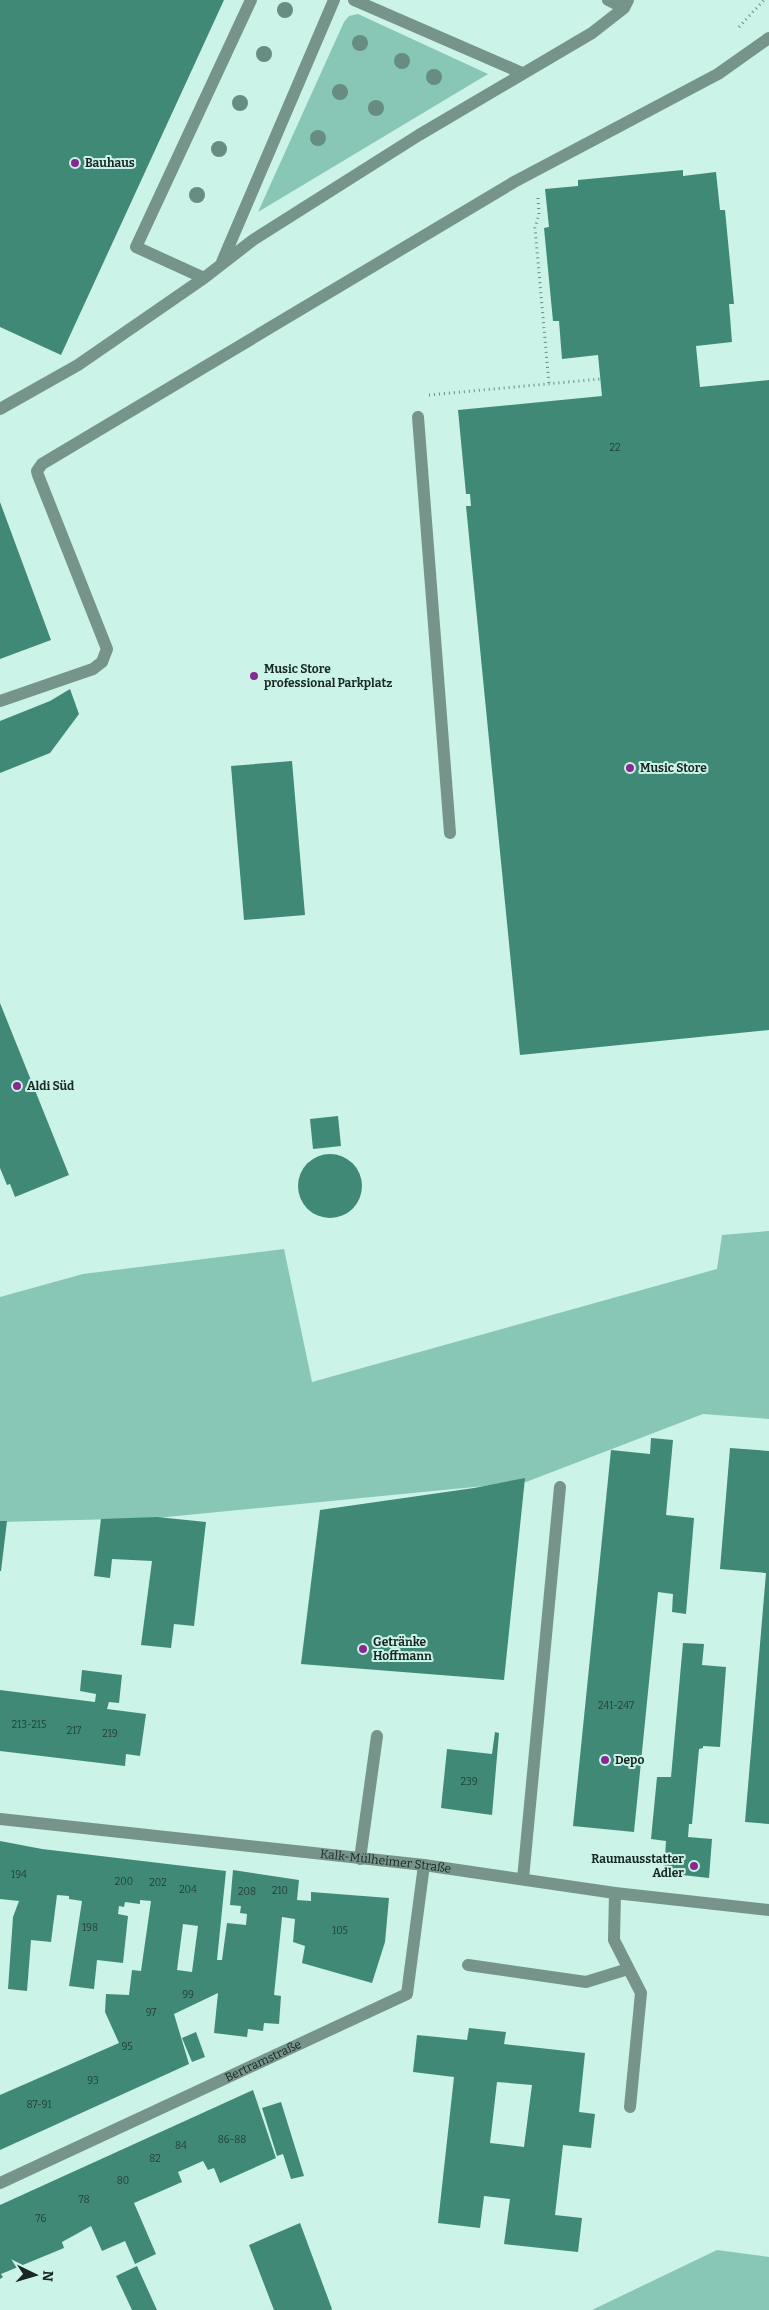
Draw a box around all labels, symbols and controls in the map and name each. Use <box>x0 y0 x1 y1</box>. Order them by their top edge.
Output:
place label: Bauhaus <box>85 156 135 170</box>
marker: Bauhaus <box>69 157 81 169</box>
house number: 22 <box>610 442 620 454</box>
place label: Music Store professional Parkplatz <box>264 662 392 690</box>
marker: Music Store professional Parkplatz <box>248 670 260 682</box>
place label: Music Store <box>640 761 707 775</box>
marker: Music Store <box>624 762 636 774</box>
place label: Aldi Süd <box>27 1079 75 1093</box>
marker: Aldi Süd <box>11 1080 23 1092</box>
place label: Getränke Hoffmann <box>373 1635 432 1663</box>
marker: Getränke Hoffmann <box>357 1643 369 1655</box>
house number: 241-247 <box>598 1700 634 1712</box>
house number: 213-215 <box>12 1719 46 1731</box>
house number: 217 <box>67 1725 81 1737</box>
house number: 219 <box>102 1728 118 1740</box>
place label: Depo <box>615 1753 644 1767</box>
marker: Depo <box>599 1754 611 1766</box>
house number: 239 <box>461 1776 478 1788</box>
street label: Kalk-Mülheimer Straße <box>319 1847 452 1876</box>
place label: Raumausstatter Adler <box>591 1852 684 1880</box>
marker: Raumausstatter Adler <box>688 1860 700 1872</box>
house number: 194 <box>11 1869 27 1881</box>
house number: 200 <box>115 1876 133 1888</box>
house number: 202 <box>149 1877 167 1889</box>
house number: 204 <box>179 1884 197 1896</box>
house number: 210 <box>272 1885 288 1897</box>
house number: 208 <box>238 1886 256 1898</box>
house number: 198 <box>82 1922 98 1934</box>
house number: 105 <box>332 1925 348 1937</box>
house number: 99 <box>182 1989 194 2001</box>
house number: 97 <box>146 2007 156 2019</box>
street label: Bertramstraße <box>223 2037 303 2085</box>
house number: 95 <box>121 2041 133 2053</box>
house number: 93 <box>87 2075 99 2087</box>
house number: 87-91 <box>26 2099 52 2111</box>
house number: 86-88 <box>218 2134 246 2146</box>
house number: 84 <box>175 2140 187 2152</box>
house number: 82 <box>149 2153 161 2165</box>
house number: 80 <box>117 2175 129 2187</box>
house number: 78 <box>79 2194 89 2206</box>
house number: 76 <box>36 2213 47 2225</box>
north arrow <box>10 2250 60 2300</box>
text: N <box>38 2270 56 2282</box>

